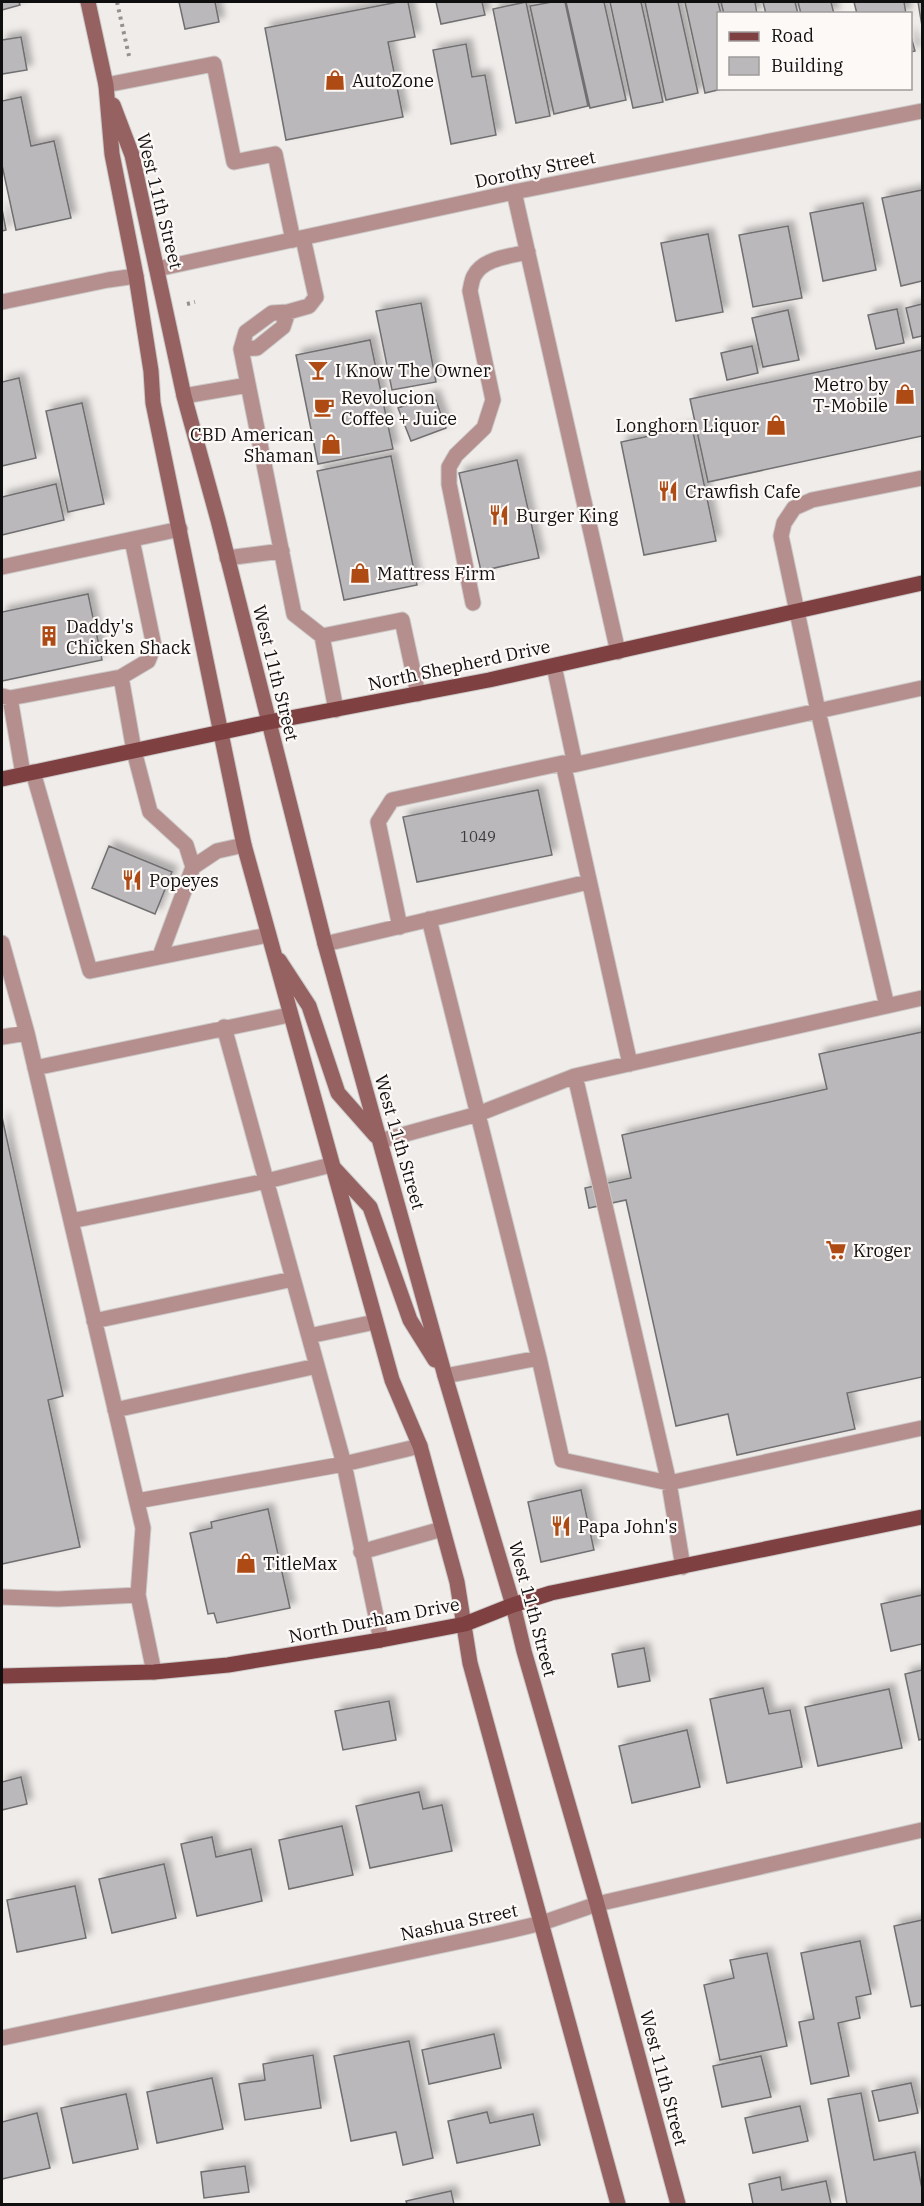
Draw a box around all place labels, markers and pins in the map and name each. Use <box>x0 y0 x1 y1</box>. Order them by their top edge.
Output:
shop icon: AutoZone <box>323 68 347 92</box>
place label: AutoZone <box>352 69 434 92</box>
bar icon: I Know The Owner <box>306 358 330 382</box>
place label: I Know The Owner <box>335 359 491 382</box>
place label: Metro by T-Mobile <box>813 373 888 417</box>
shop icon: Metro by T-Mobile <box>893 382 917 406</box>
place label: Revolucion Coffee + Juice <box>341 386 457 430</box>
cafe icon: Revolucion Coffee + Juice <box>312 395 336 419</box>
shop icon: Longhorn Liquor <box>764 413 788 437</box>
place label: Longhorn Liquor <box>615 414 759 437</box>
place label: CBD American Shaman <box>190 423 314 467</box>
shop icon: CBD American Shaman <box>319 432 343 456</box>
restaurant icon: Crawfish Cafe <box>656 479 680 503</box>
place label: Crawfish Cafe <box>685 480 801 503</box>
restaurant icon: Burger King <box>487 503 511 527</box>
place label: Burger King <box>516 504 618 527</box>
shop icon: Mattress Firm <box>348 561 372 585</box>
place label: Mattress Firm <box>377 562 496 585</box>
place label: Daddy's Chicken Shack <box>66 615 191 659</box>
building icon: Daddy's Chicken Shack <box>37 624 61 648</box>
restaurant icon: Popeyes <box>120 868 144 892</box>
place label: Popeyes <box>149 869 219 892</box>
supermarket icon: Kroger <box>824 1238 848 1262</box>
place label: Kroger <box>853 1239 911 1262</box>
restaurant icon: Papa John's <box>549 1514 573 1538</box>
place label: Papa John's <box>578 1515 677 1538</box>
shop icon: TitleMax <box>234 1551 258 1575</box>
place label: TitleMax <box>263 1552 337 1575</box>

